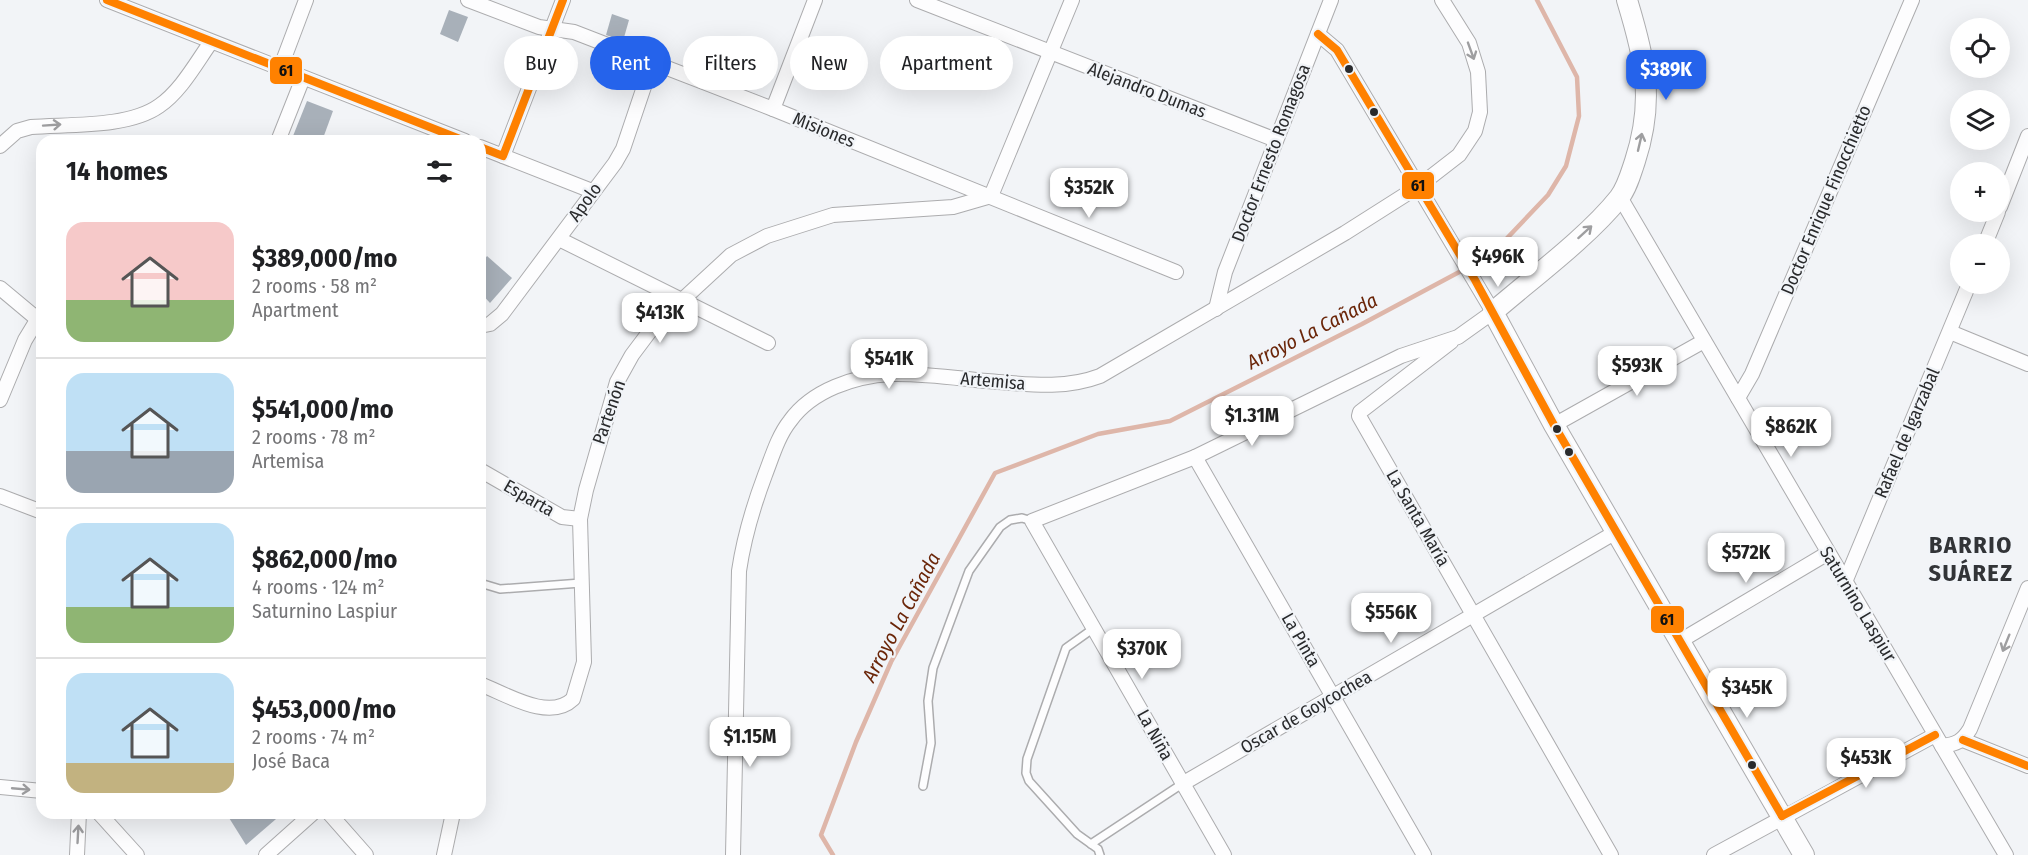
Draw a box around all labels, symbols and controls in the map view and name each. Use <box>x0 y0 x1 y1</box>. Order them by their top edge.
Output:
map controls <box>1950 18 2010 294</box>
button: locate <box>1950 18 2010 78</box>
chip: Buy <box>504 36 578 90</box>
chip: Rent <box>590 36 671 90</box>
chip: Filters <box>683 36 778 90</box>
chip: New <box>790 36 868 90</box>
chip: Apartment <box>880 36 1013 90</box>
one-way arrow <box>1467 41 1478 60</box>
pin: $389K <box>1624 50 1708 101</box>
line badge: 61 <box>269 56 303 85</box>
street label: Alejandro Dumas <box>1085 57 1210 123</box>
text: $389K <box>1640 57 1692 81</box>
text: 61 <box>279 61 293 80</box>
street label: Doctor Ernesto Romagosa <box>1227 61 1315 245</box>
unlabelled marker <box>1343 63 1355 75</box>
button: layers <box>1950 90 2010 150</box>
street label: Doctor Enrique Finocchietto <box>1776 102 1876 298</box>
unlabelled marker <box>1368 106 1380 118</box>
street label: Misiones <box>790 108 859 153</box>
one-way arrow <box>42 120 62 131</box>
one-way arrow <box>1635 133 1646 153</box>
icon: filters <box>423 155 456 188</box>
text: 14 homes <box>66 156 168 187</box>
button: + <box>1950 162 2010 222</box>
pin: $352K <box>1047 168 1131 219</box>
line badge: 61 <box>1401 171 1435 200</box>
text: $352K <box>1064 175 1114 199</box>
text: 61 <box>1411 176 1425 195</box>
street label: Apolo <box>564 178 606 226</box>
one-way arrow <box>1577 225 1592 239</box>
button: − <box>1950 234 2010 294</box>
pin: $496K <box>1456 237 1540 288</box>
text: $389,000/mo <box>252 243 397 274</box>
text: $496K <box>1472 244 1524 268</box>
icon: home <box>114 246 186 318</box>
text: 2 rooms · 58 m² <box>252 274 377 298</box>
water label: Arroyo La Cañada <box>1242 288 1381 375</box>
pin: $413K <box>618 293 702 344</box>
text: Apartment <box>252 298 339 322</box>
text: $413K <box>636 300 684 324</box>
pin: $541K <box>847 339 931 390</box>
text: $541K <box>865 346 913 370</box>
pin: $593K <box>1595 346 1679 397</box>
text: $593K <box>1612 353 1662 377</box>
street label: Rafael de Igarzabal <box>1870 364 1944 501</box>
street label: Artemisa <box>960 367 1027 395</box>
street label: Partenón <box>588 377 630 447</box>
text: $541,000/mo <box>252 394 394 425</box>
pin: $1.31M <box>1203 396 1301 447</box>
icon: home <box>114 397 186 469</box>
text: $1.31M <box>1225 403 1279 427</box>
pin: $862K <box>1749 407 1833 458</box>
text: $862K <box>1765 414 1817 438</box>
unlabelled marker <box>1551 423 1563 435</box>
text: 2 rooms · 78 m² <box>252 425 375 449</box>
unlabelled marker <box>1563 446 1575 458</box>
text: Artemisa <box>252 449 324 473</box>
street label: La Santa María <box>1381 466 1455 571</box>
street label: Esparta <box>500 475 559 521</box>
district label: BARRIO SUÁREZ <box>1929 531 2013 587</box>
pin: $572K <box>1704 533 1788 584</box>
text: $572K <box>1722 540 1770 564</box>
street label: Saturnino Laspiur <box>1815 542 1901 666</box>
text: $862,000/mo <box>252 544 397 575</box>
icon: home <box>114 547 186 619</box>
water label: Arroyo La Cañada <box>856 548 945 687</box>
text: 4 rooms · 124 m² <box>252 575 385 599</box>
pin: $556K <box>1349 593 1433 644</box>
text: Saturnino Laspiur <box>252 599 397 623</box>
text: $556K <box>1365 600 1417 624</box>
line badge: 61 <box>1650 605 1685 634</box>
street label: La Pinta <box>1277 609 1325 671</box>
text: 61 <box>1660 610 1674 629</box>
pin: $370K <box>1100 629 1184 680</box>
one-way arrow <box>2000 633 2011 651</box>
text: $370K <box>1117 636 1167 660</box>
street label: Oscar de Goycochea <box>1236 665 1376 758</box>
pin: $345K <box>1705 668 1789 719</box>
text: $345K <box>1722 675 1772 699</box>
text: $453,000/mo <box>252 694 396 725</box>
icon: home <box>114 697 186 769</box>
street label: La Niña <box>1132 706 1178 764</box>
pin: $1.15M <box>701 717 799 768</box>
text: $1.15M <box>724 724 776 748</box>
text: 2 rooms · 74 m² <box>252 725 375 749</box>
pin: $453K <box>1824 738 1908 789</box>
text: $453K <box>1841 745 1891 769</box>
text: José Baca <box>252 749 330 773</box>
unlabelled marker <box>1746 759 1758 771</box>
one-way arrow <box>11 784 30 795</box>
one-way arrow <box>72 825 83 844</box>

